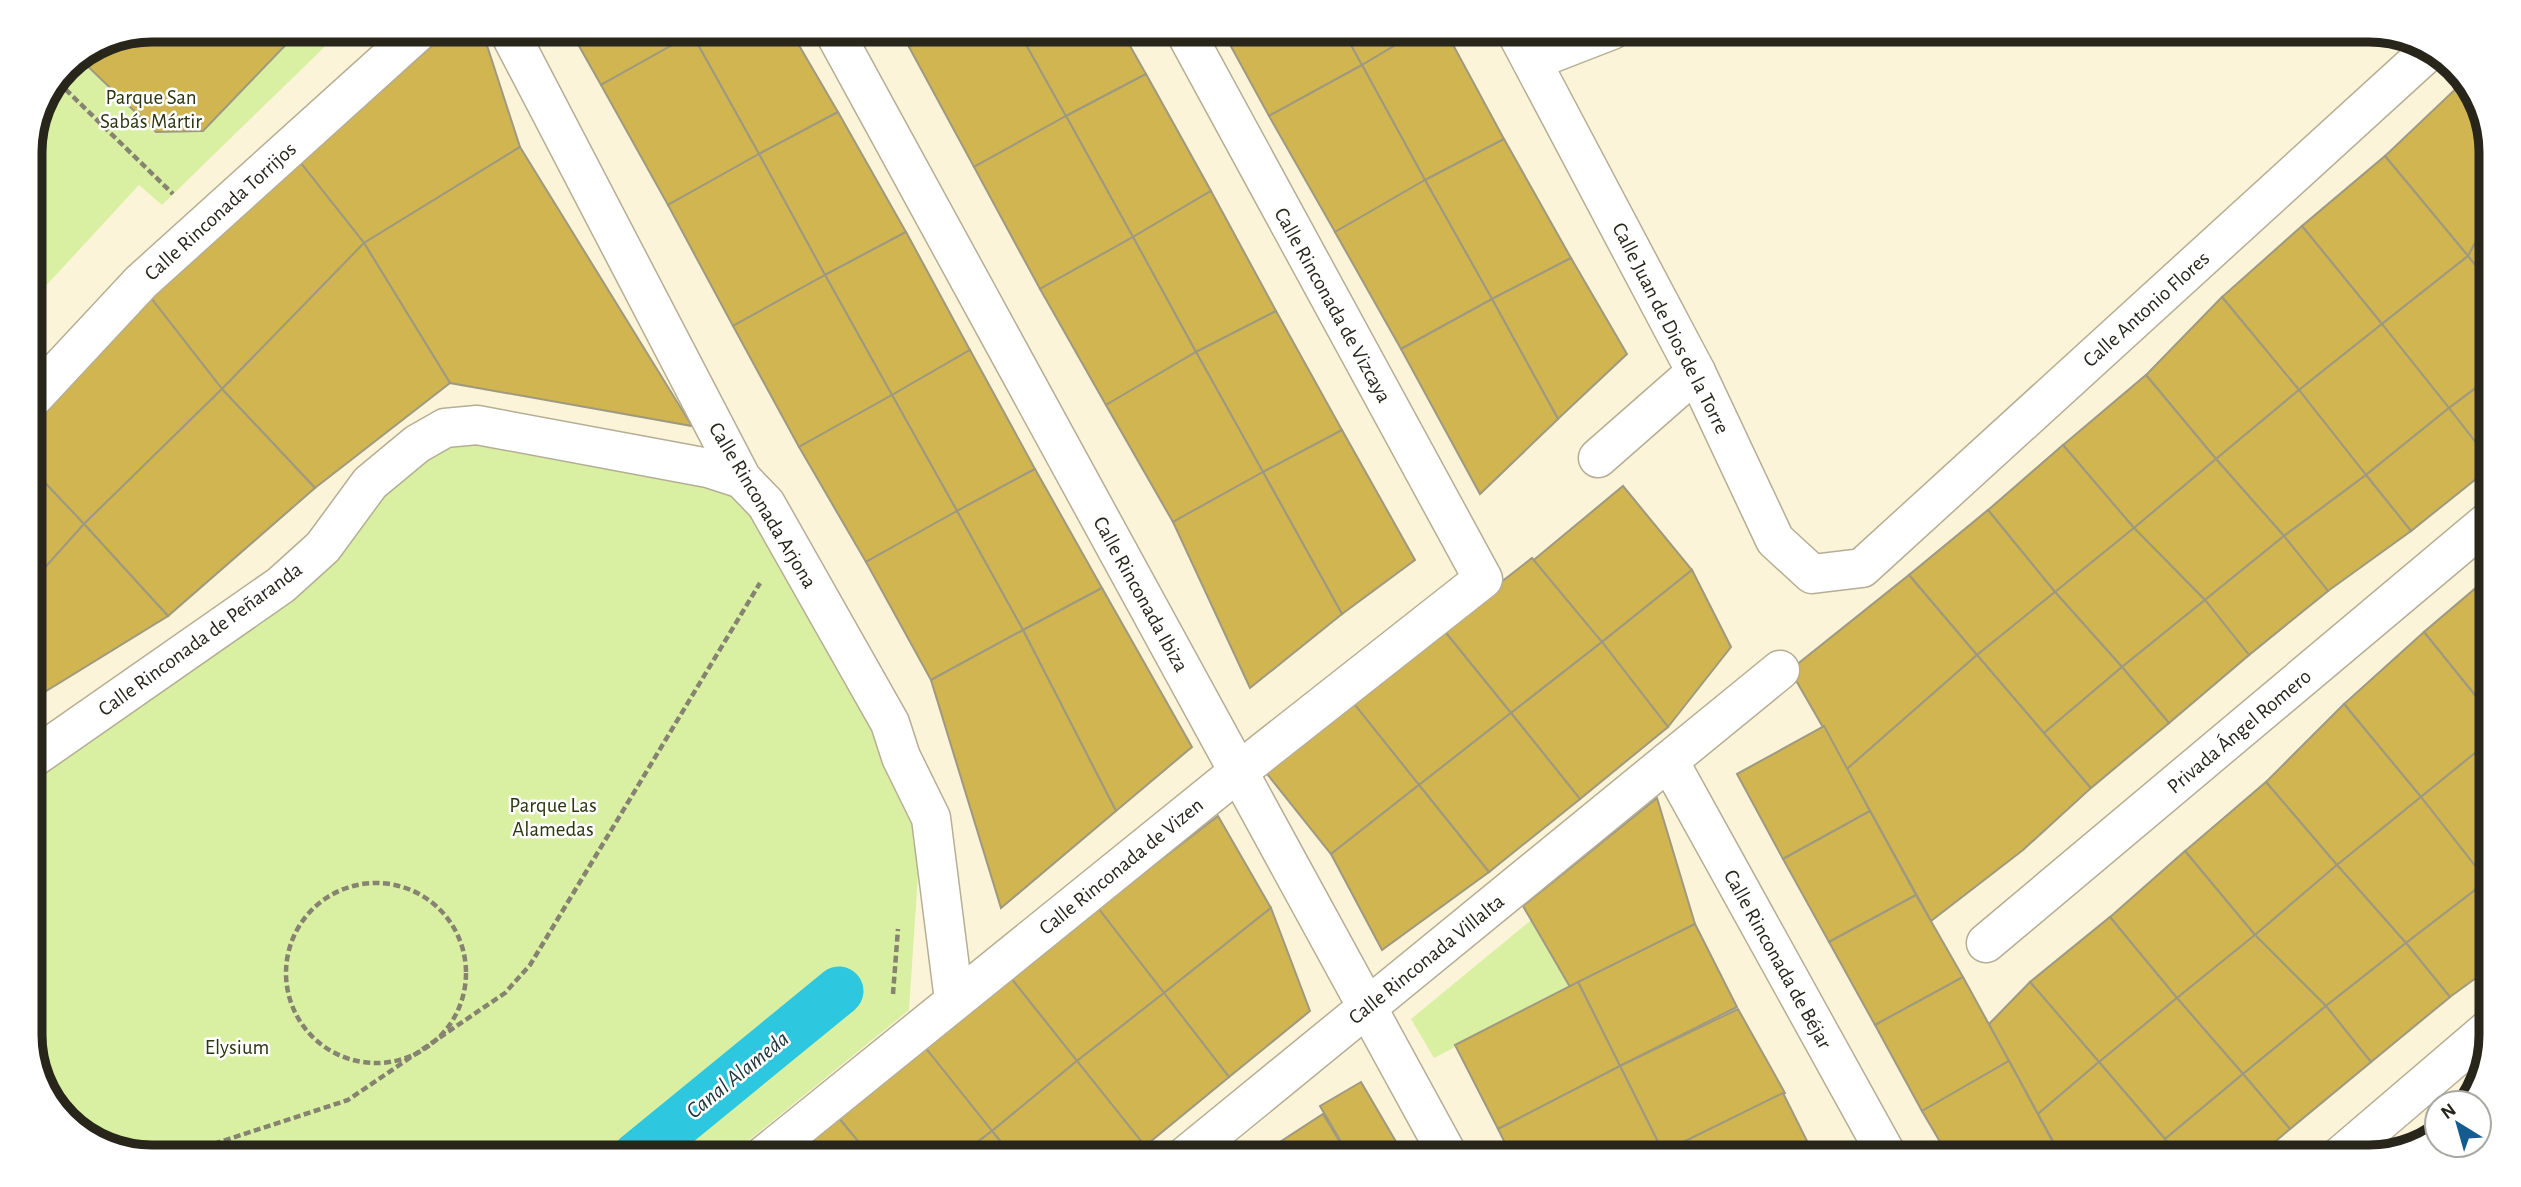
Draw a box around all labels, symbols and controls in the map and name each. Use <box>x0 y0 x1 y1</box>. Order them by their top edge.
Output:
park label: Parque San Sabás Mártir <box>100 87 202 132</box>
street label: Calle Rinconada Torrijos <box>141 138 300 285</box>
street label: Calle Rinconada de Vizcaya <box>1270 204 1395 407</box>
street label: Calle Juan de Dios de la Torre <box>1608 219 1733 437</box>
street label: Calle Antonio Flores <box>2079 247 2213 371</box>
street label: Calle Rinconada Arjona <box>705 419 820 592</box>
street label: Calle Rinconada Ibiza <box>1089 513 1192 676</box>
street label: Calle Rinconada de Peñaranda <box>95 558 306 720</box>
street label: Privada Ángel Romero <box>2162 664 2315 797</box>
street label: Calle Rinconada de Vizen <box>1035 794 1207 939</box>
park label: Parque Las Alamedas <box>509 795 597 840</box>
street label: Calle Rinconada de Béjar <box>1720 866 1836 1052</box>
street label: Calle Rinconada Villalta <box>1345 890 1508 1028</box>
water label: Canal Alameda <box>682 1027 794 1123</box>
park label: Elysium <box>205 1037 269 1058</box>
north arrow <box>2423 1089 2493 1159</box>
text: N <box>2438 1100 2460 1123</box>

